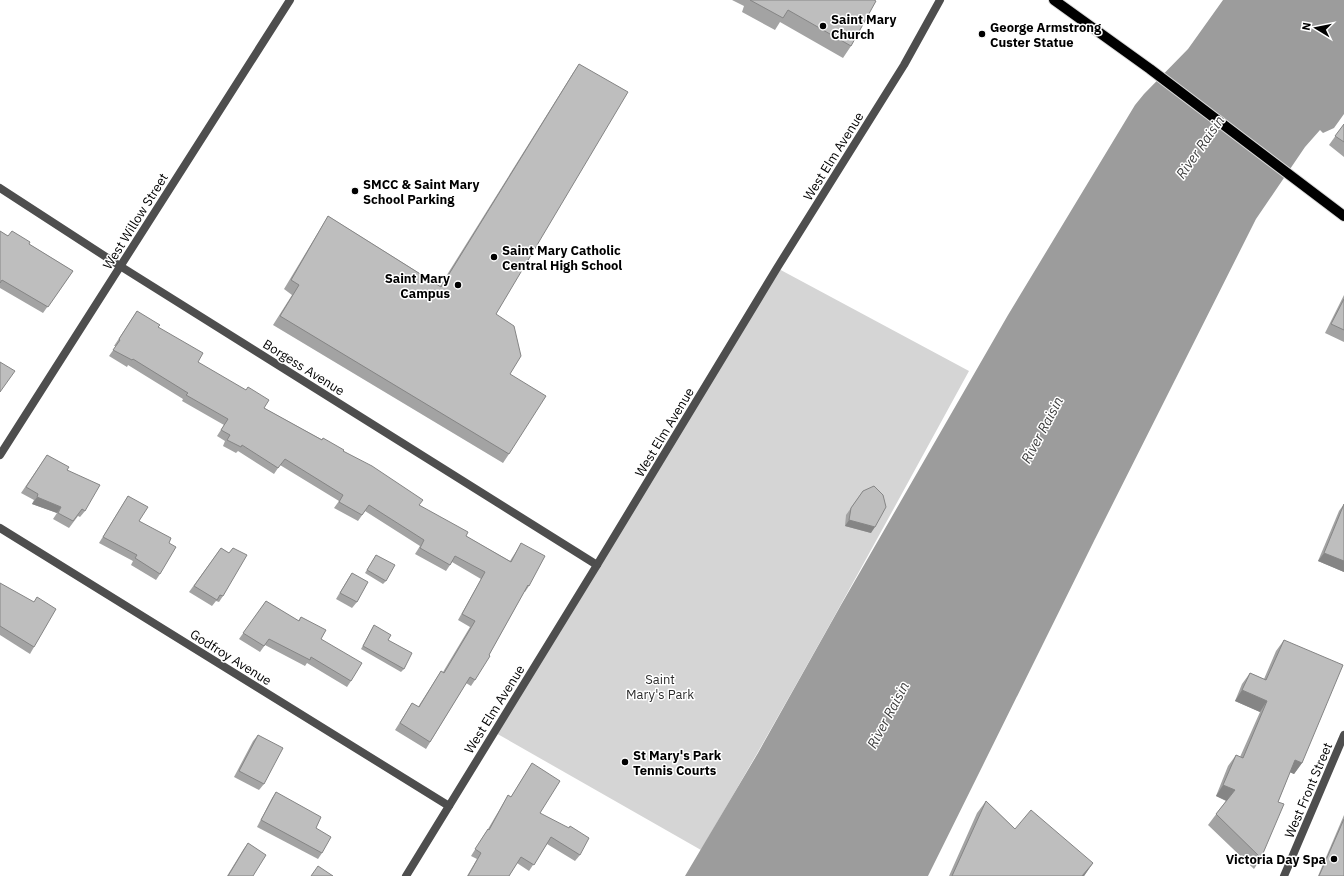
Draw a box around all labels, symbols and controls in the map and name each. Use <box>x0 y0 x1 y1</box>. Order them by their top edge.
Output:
north arrow <box>1296 8 1336 48</box>
place label: Saint Mary Church <box>831 11 896 43</box>
place label: George Armstrong Custer Statue <box>990 19 1102 51</box>
marker: Saint Mary Church <box>818 21 828 31</box>
text: N <box>1299 21 1314 31</box>
marker: George Armstrong Custer Statue <box>977 29 987 39</box>
street label: West Elm Avenue <box>799 109 867 204</box>
water label: River Raisin <box>1172 112 1228 182</box>
street label: West Willow Street <box>99 170 172 272</box>
place label: SMCC & Saint Mary School Parking <box>363 176 479 208</box>
marker: SMCC & Saint Mary School Parking <box>350 186 360 196</box>
place label: Saint Mary Catholic Central High School <box>502 242 622 274</box>
marker: Saint Mary Catholic Central High School <box>489 252 499 262</box>
place label: Saint Mary Campus <box>385 270 450 302</box>
marker: Saint Mary Campus <box>453 280 463 290</box>
street label: Borgess Avenue <box>260 336 348 399</box>
street label: West Elm Avenue <box>631 384 698 480</box>
water label: River Raisin <box>1017 393 1067 466</box>
street label: Godfroy Avenue <box>187 626 275 689</box>
street label: West Elm Avenue <box>460 662 528 757</box>
park label: Saint Mary's Park <box>626 671 694 703</box>
water label: River Raisin <box>863 678 913 751</box>
street label: West Front Street <box>1281 740 1336 840</box>
place label: St Mary's Park Tennis Courts <box>633 747 722 779</box>
marker: St Mary's Park Tennis Courts <box>620 757 630 767</box>
place label: Victoria Day Spa <box>1226 851 1326 868</box>
marker: Victoria Day Spa <box>1329 854 1339 864</box>

